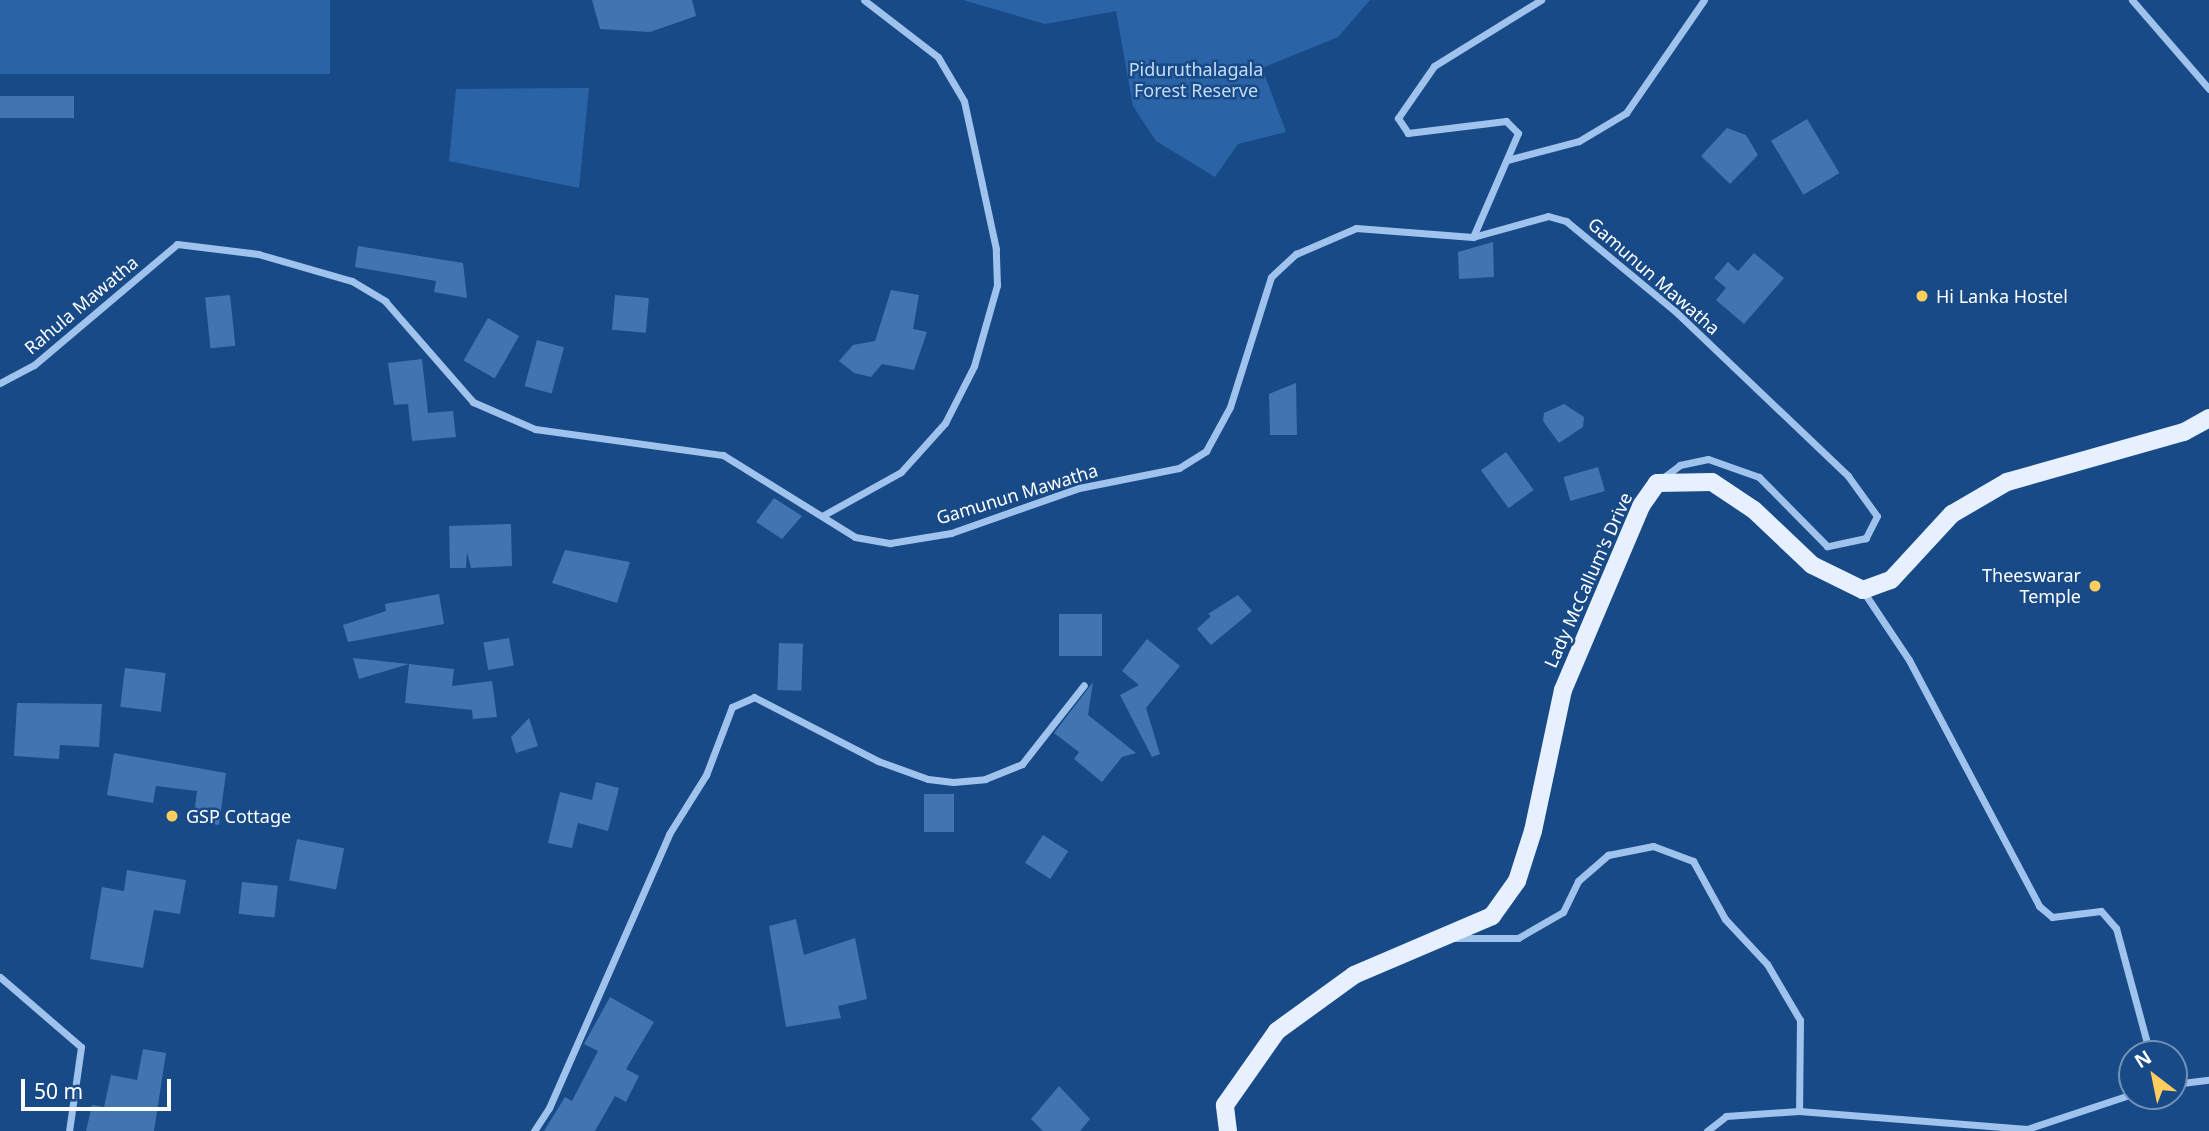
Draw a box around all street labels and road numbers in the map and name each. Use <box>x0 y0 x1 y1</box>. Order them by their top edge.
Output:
street label: Gamunun Mawatha <box>1584 213 1724 339</box>
street label: Rahula Mawatha <box>20 251 142 359</box>
street label: Gamunun Mawatha <box>934 459 1100 529</box>
street label: Lady McCallum's Drive <box>1540 489 1636 671</box>

